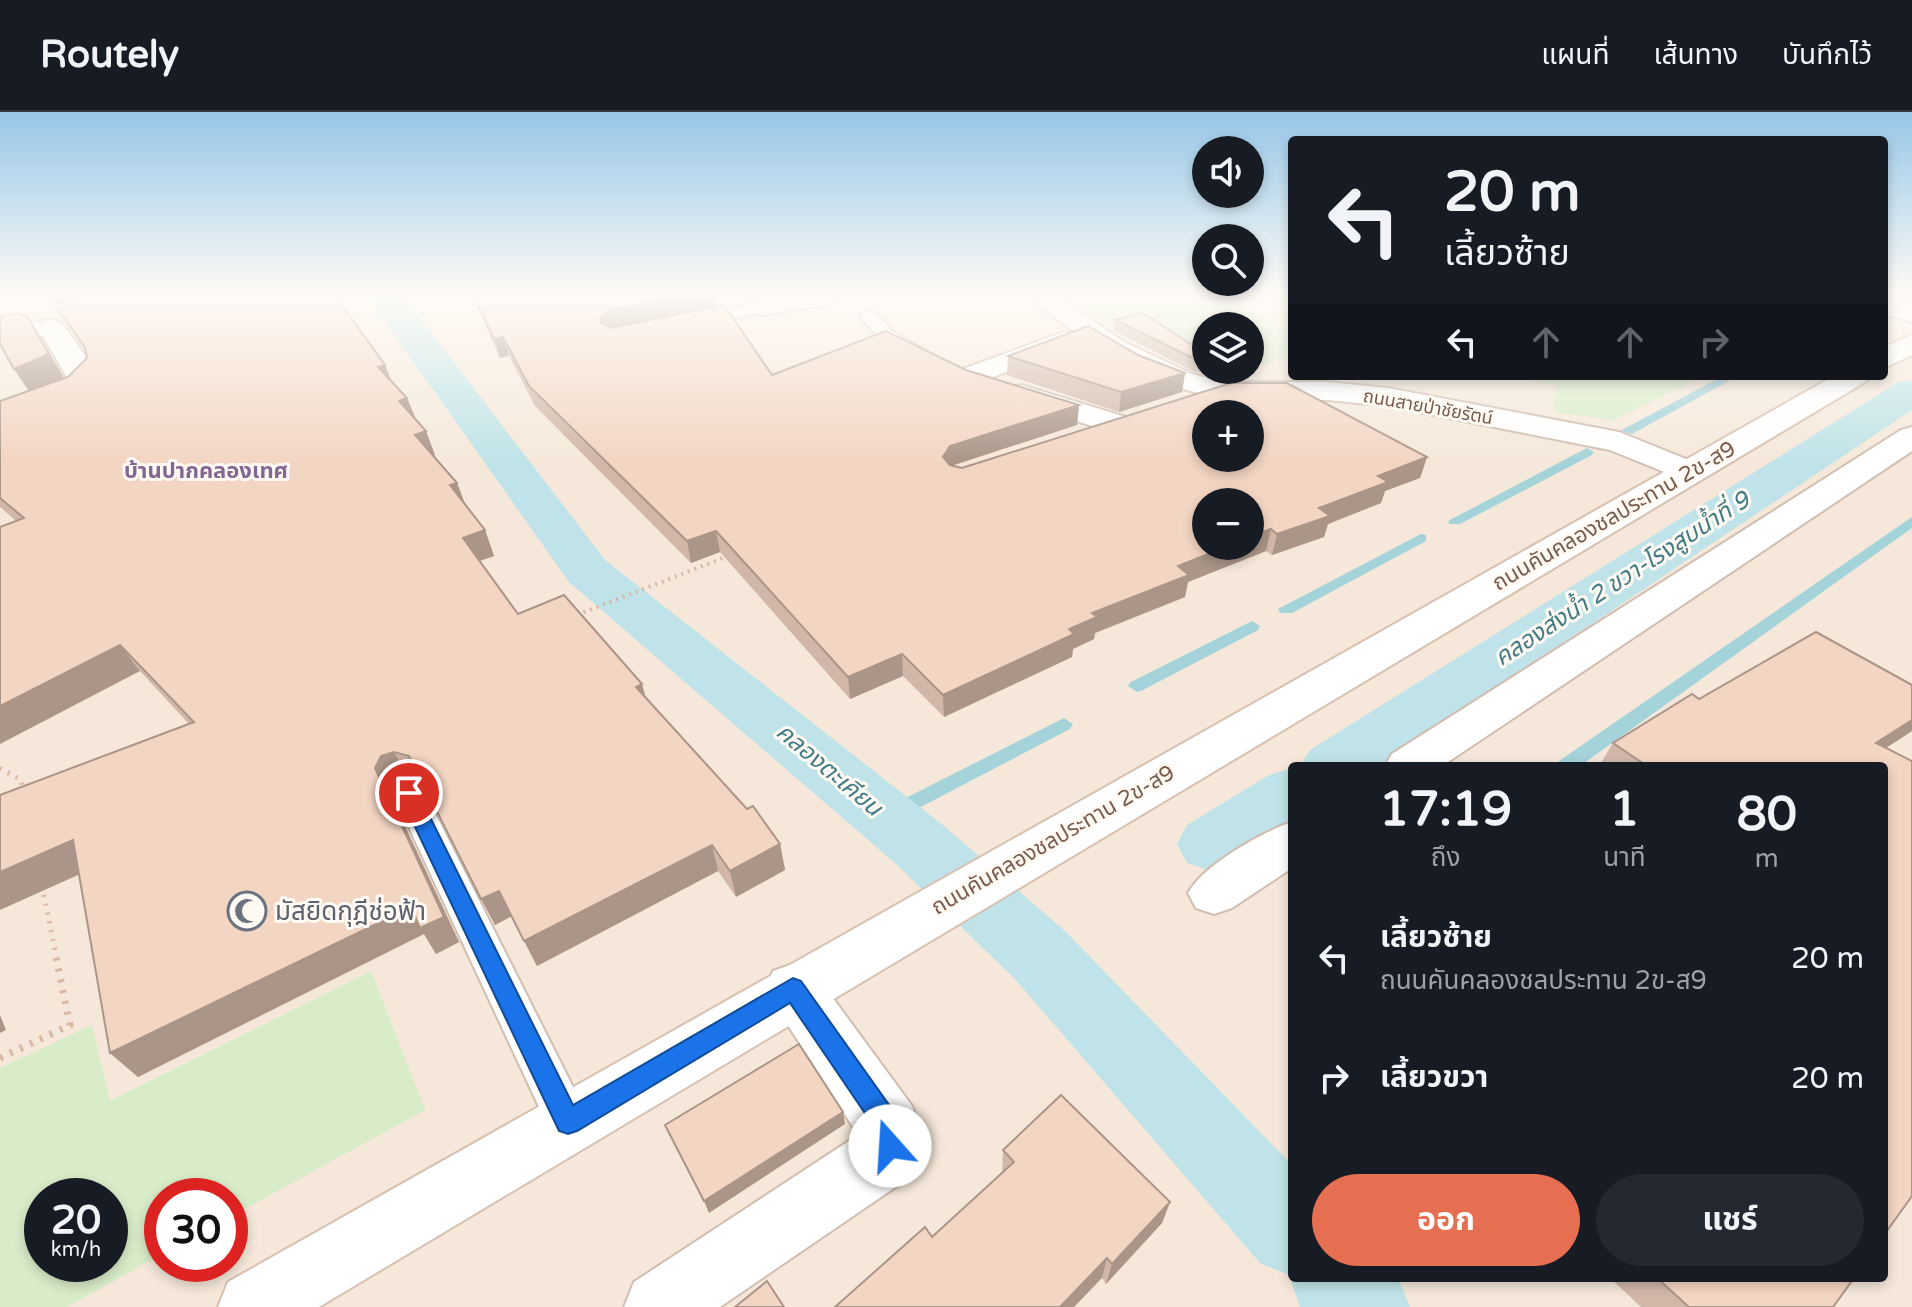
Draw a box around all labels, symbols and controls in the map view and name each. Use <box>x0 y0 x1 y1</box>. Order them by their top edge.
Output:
text: Routely <box>40 32 179 78</box>
text: แผนที่ <box>1541 38 1609 72</box>
text: เส้นทาง <box>1653 38 1738 72</box>
text: บันทึกไว้ <box>1782 38 1872 72</box>
map controls <box>1192 136 1264 560</box>
button: sound <box>1192 136 1264 208</box>
text: 20 m <box>1444 159 1580 226</box>
icon: left <box>1312 168 1416 272</box>
button: search <box>1192 224 1264 296</box>
text: เลี้ยวซ้าย <box>1444 232 1570 275</box>
button: layers <box>1192 312 1264 384</box>
icon: left <box>1440 320 1484 364</box>
icon: ahead <box>1524 320 1568 364</box>
icon: ahead <box>1608 320 1652 364</box>
icon: right <box>1692 320 1736 364</box>
street label: ถนนสายป่าชัยรัตน์ <box>1361 385 1495 429</box>
button: + <box>1192 400 1264 472</box>
street label: ถนนคันคลองชลประทาน 2ข-ส9 <box>1488 436 1740 596</box>
district label: บ้านปากคลองเทศ <box>124 458 288 484</box>
water label: คลองส่งน้ำ 2 ขวา-โรงสูบน้ำที่ 9 <box>1487 482 1757 672</box>
button: − <box>1192 488 1264 560</box>
water label: คลองตะเคียน <box>770 717 889 823</box>
pin <box>375 759 443 827</box>
street label: ถนนคันคลองชลประทาน 2ข-ส9 <box>927 760 1179 920</box>
icon: arrive <box>387 771 431 815</box>
text: 17:19 <box>1379 781 1512 839</box>
text: 1 <box>1609 781 1639 839</box>
text: 80 <box>1737 786 1797 844</box>
text: ถึง <box>1431 842 1460 873</box>
text: นาที <box>1603 842 1646 873</box>
text: m <box>1755 843 1779 874</box>
mosque icon: มัสยิดกุฎีช่อฟ้า <box>226 890 268 932</box>
place label: มัสยิดกุฎีช่อฟ้า <box>275 896 426 927</box>
text: เลี้ยวซ้าย <box>1380 919 1492 956</box>
icon: left <box>1312 936 1356 980</box>
text: 20 m <box>1791 940 1864 977</box>
text: ถนนคันคลองชลประทาน 2ข-ส9 <box>1380 965 1707 996</box>
icon: right <box>1312 1056 1356 1100</box>
text: เลี้ยวขวา <box>1380 1059 1488 1096</box>
text: 20 m <box>1791 1060 1864 1097</box>
position arrow <box>848 1104 932 1188</box>
button: ออก <box>1312 1174 1580 1266</box>
button: แชร์ <box>1596 1174 1864 1266</box>
speed limit sign: 30 <box>144 1178 248 1282</box>
text: 20 <box>51 1196 101 1244</box>
text: km/h <box>51 1238 101 1262</box>

